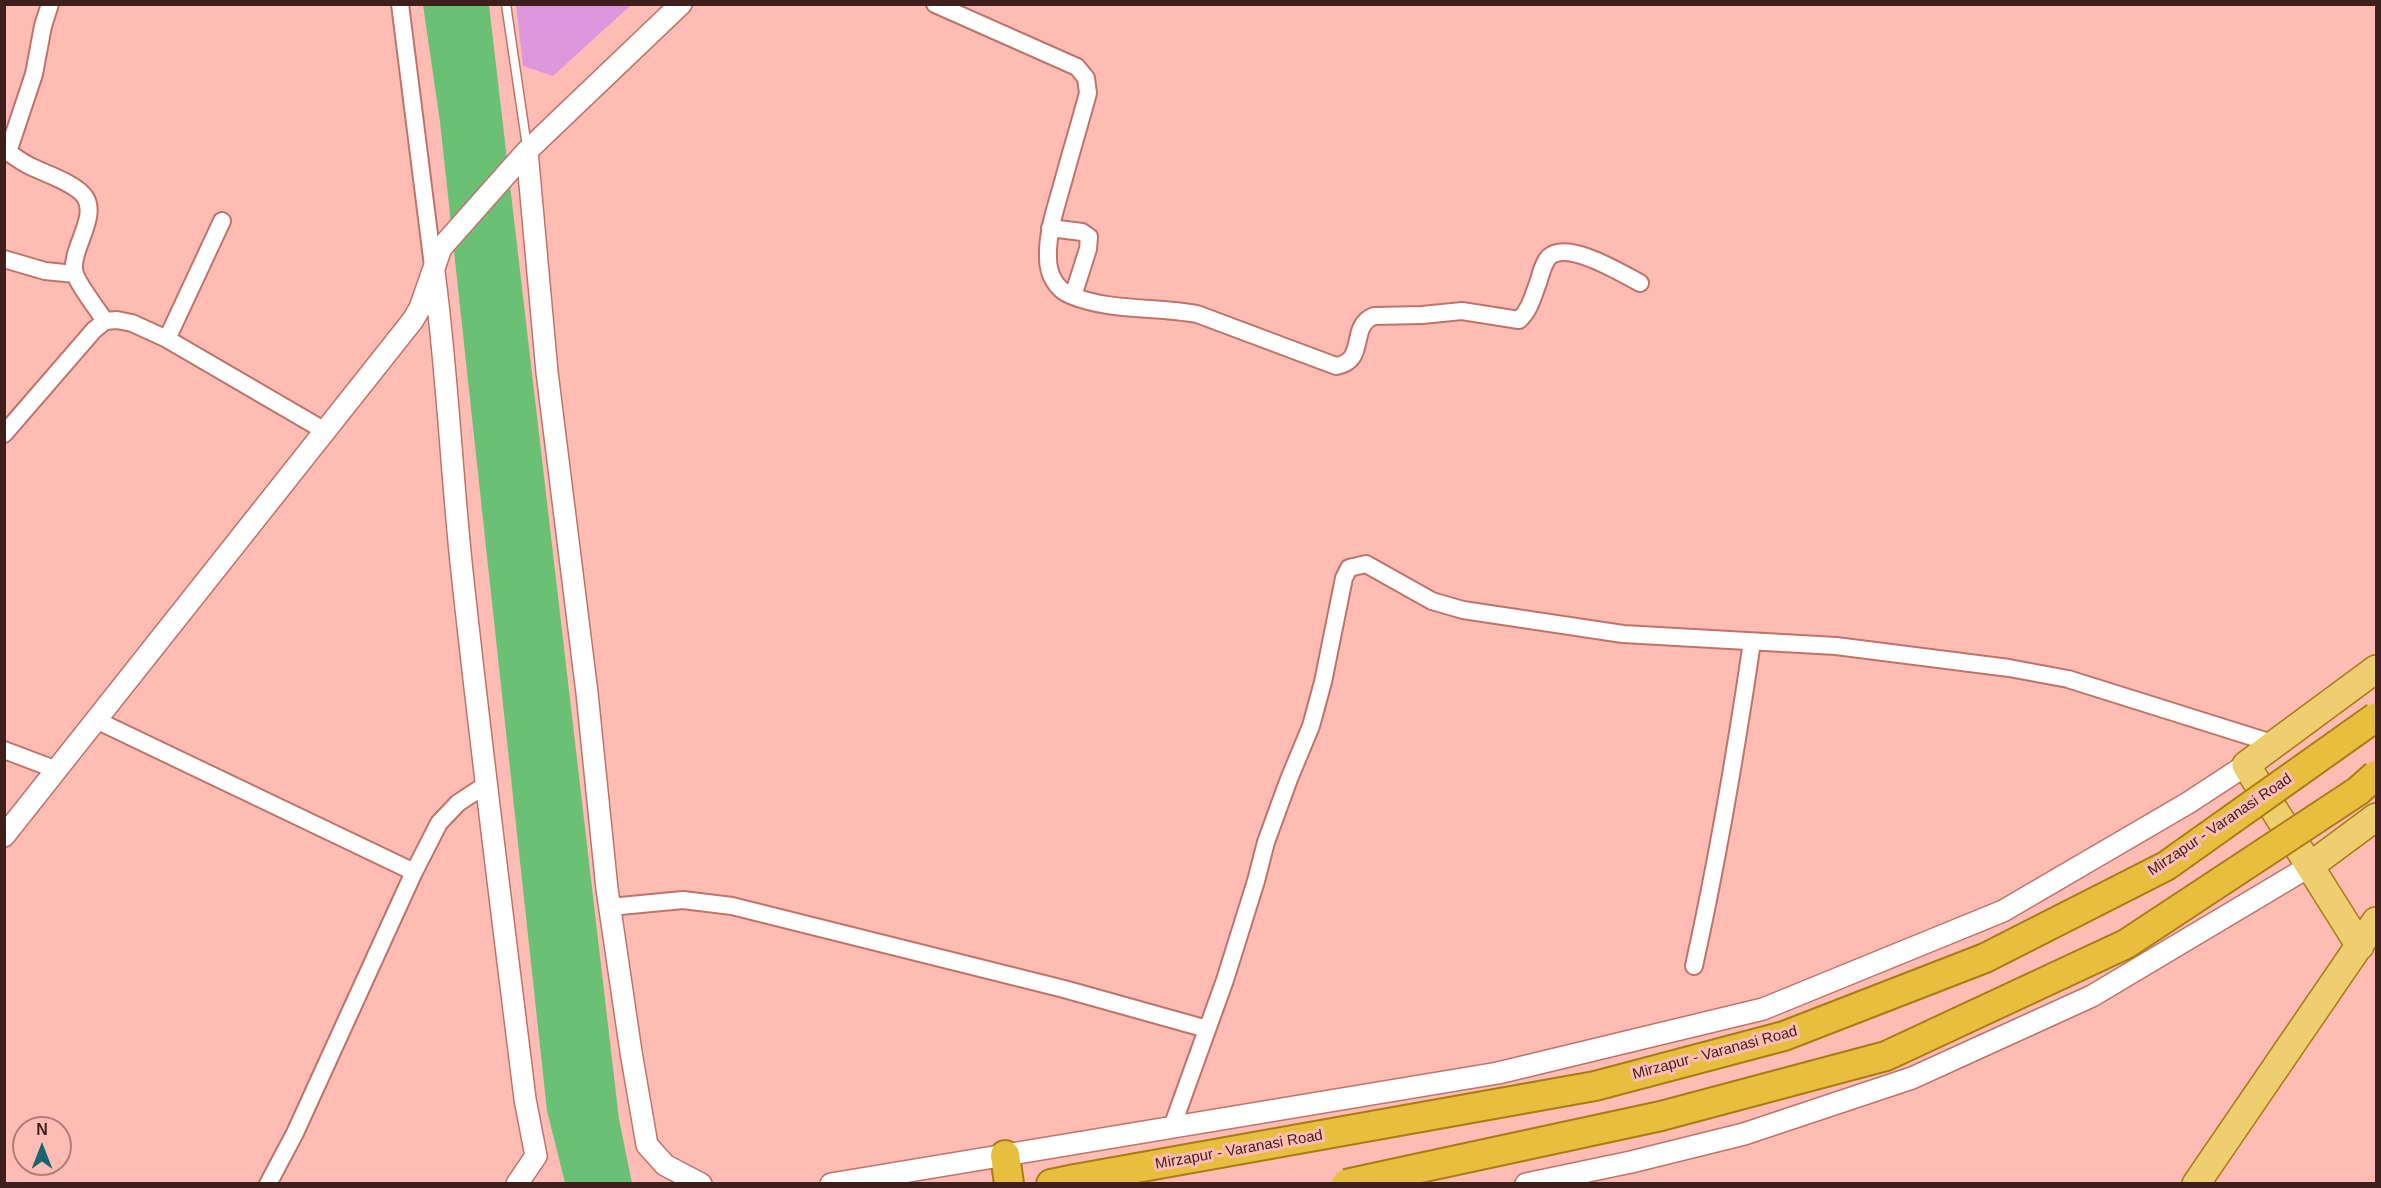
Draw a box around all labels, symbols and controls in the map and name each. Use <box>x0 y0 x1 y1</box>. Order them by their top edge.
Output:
street label: Mirzapur - Varanasi Road <box>2145 770 2295 880</box>
street label: Mirzapur - Varanasi Road <box>1631 1022 1799 1084</box>
north arrow <box>12 1116 72 1176</box>
text: N <box>36 1121 48 1138</box>
street label: Mirzapur - Varanasi Road <box>1154 1126 1324 1174</box>

